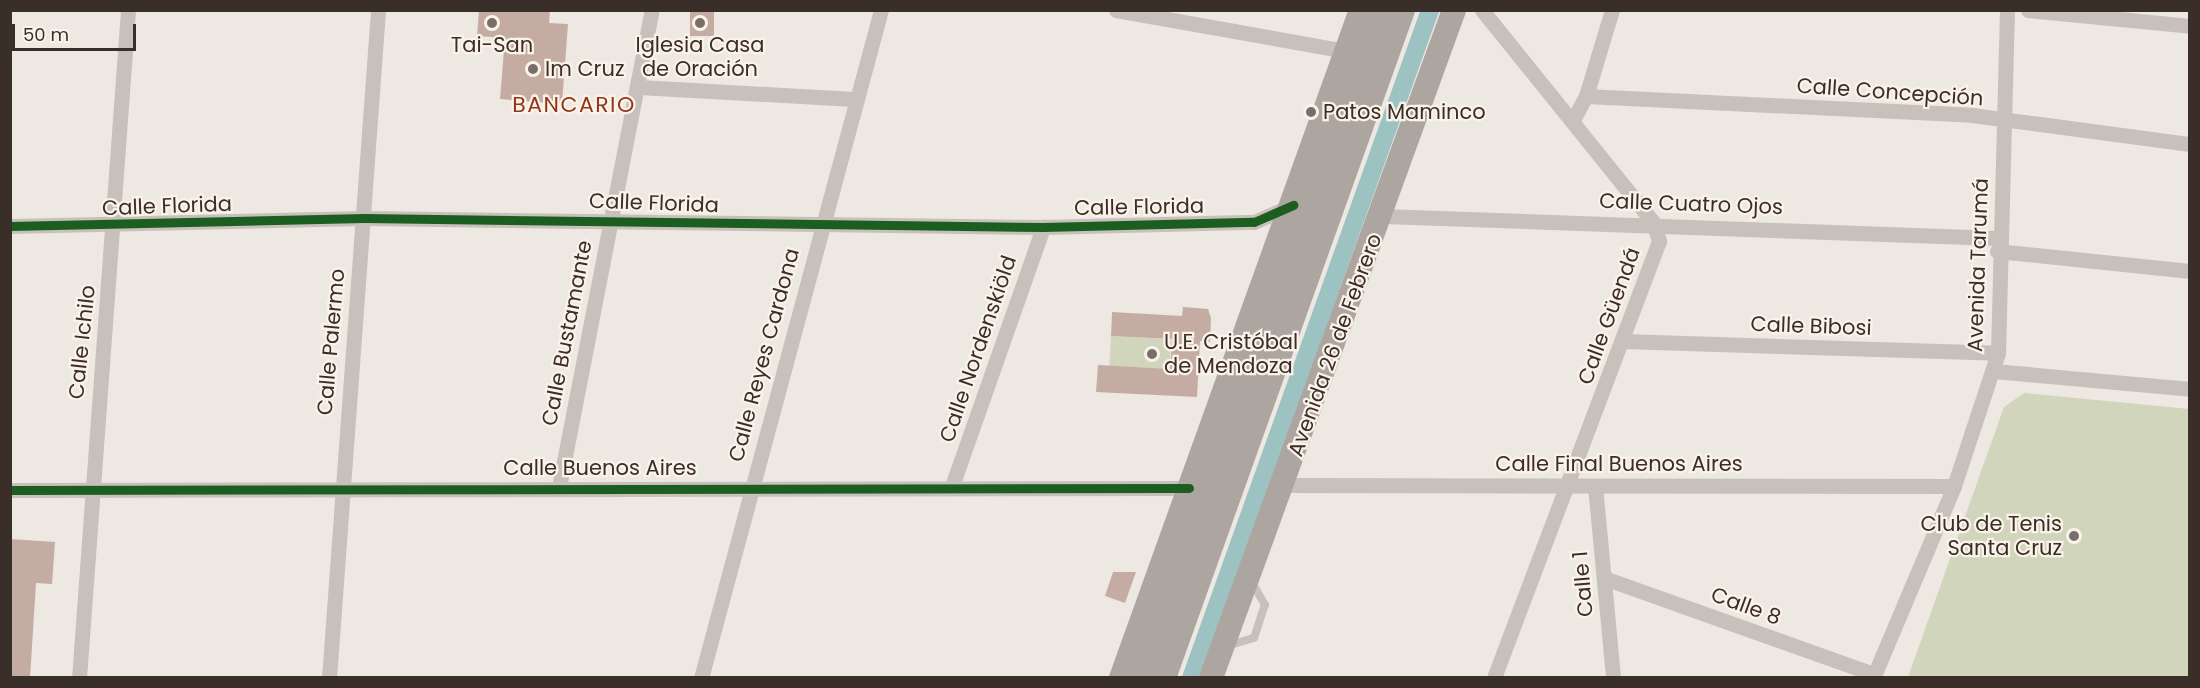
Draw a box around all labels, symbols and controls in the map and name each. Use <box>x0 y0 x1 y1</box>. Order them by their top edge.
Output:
scale bar <box>15 12 140 50</box>
marker: Tai-San <box>485 16 499 30</box>
marker: Iglesia Casa de Oración <box>693 16 707 30</box>
text: 50 m <box>23 22 69 47</box>
place label: Tai-San <box>451 32 533 58</box>
place label: Iglesia Casa de Oración <box>635 32 765 82</box>
place label: Im Cruz <box>545 56 624 82</box>
marker: Im Cruz <box>526 62 540 76</box>
street label: Calle Concepción <box>1796 73 1984 111</box>
district label: BANCARIO <box>512 92 636 118</box>
place label: Patos Maminco <box>1323 99 1486 125</box>
marker: Patos Maminco <box>1304 105 1318 119</box>
street label: Avenida Tarumá <box>1962 178 1994 352</box>
street label: Calle Florida <box>589 188 719 218</box>
street label: Calle Cuatro Ojos <box>1599 188 1783 220</box>
street label: Calle Florida <box>102 191 232 221</box>
street label: Calle Florida <box>1074 193 1204 221</box>
street label: Avenida 26 de Febrero <box>1283 230 1387 460</box>
street label: Calle Bustamante <box>537 238 597 428</box>
street label: Calle Güendá <box>1573 244 1645 388</box>
street label: Calle Reyes Cardona <box>723 245 805 465</box>
street label: Calle Nordenskiöld <box>934 252 1022 446</box>
street label: Calle Palermo <box>312 268 350 416</box>
street label: Calle Ichilo <box>63 284 101 400</box>
street label: Calle Bibosi <box>1750 311 1872 341</box>
place label: U.E. Cristóbal de Mendoza <box>1164 329 1298 379</box>
marker: U.E. Cristóbal de Mendoza <box>1145 347 1159 361</box>
street label: Calle Final Buenos Aires <box>1495 451 1743 477</box>
street label: Calle Buenos Aires <box>503 455 697 481</box>
place label: Club de Tenis Santa Cruz <box>1921 511 2062 561</box>
marker: Club de Tenis Santa Cruz <box>2067 529 2081 543</box>
street label: Calle 1 <box>1568 550 1598 618</box>
street label: Calle 8 <box>1708 582 1784 630</box>

